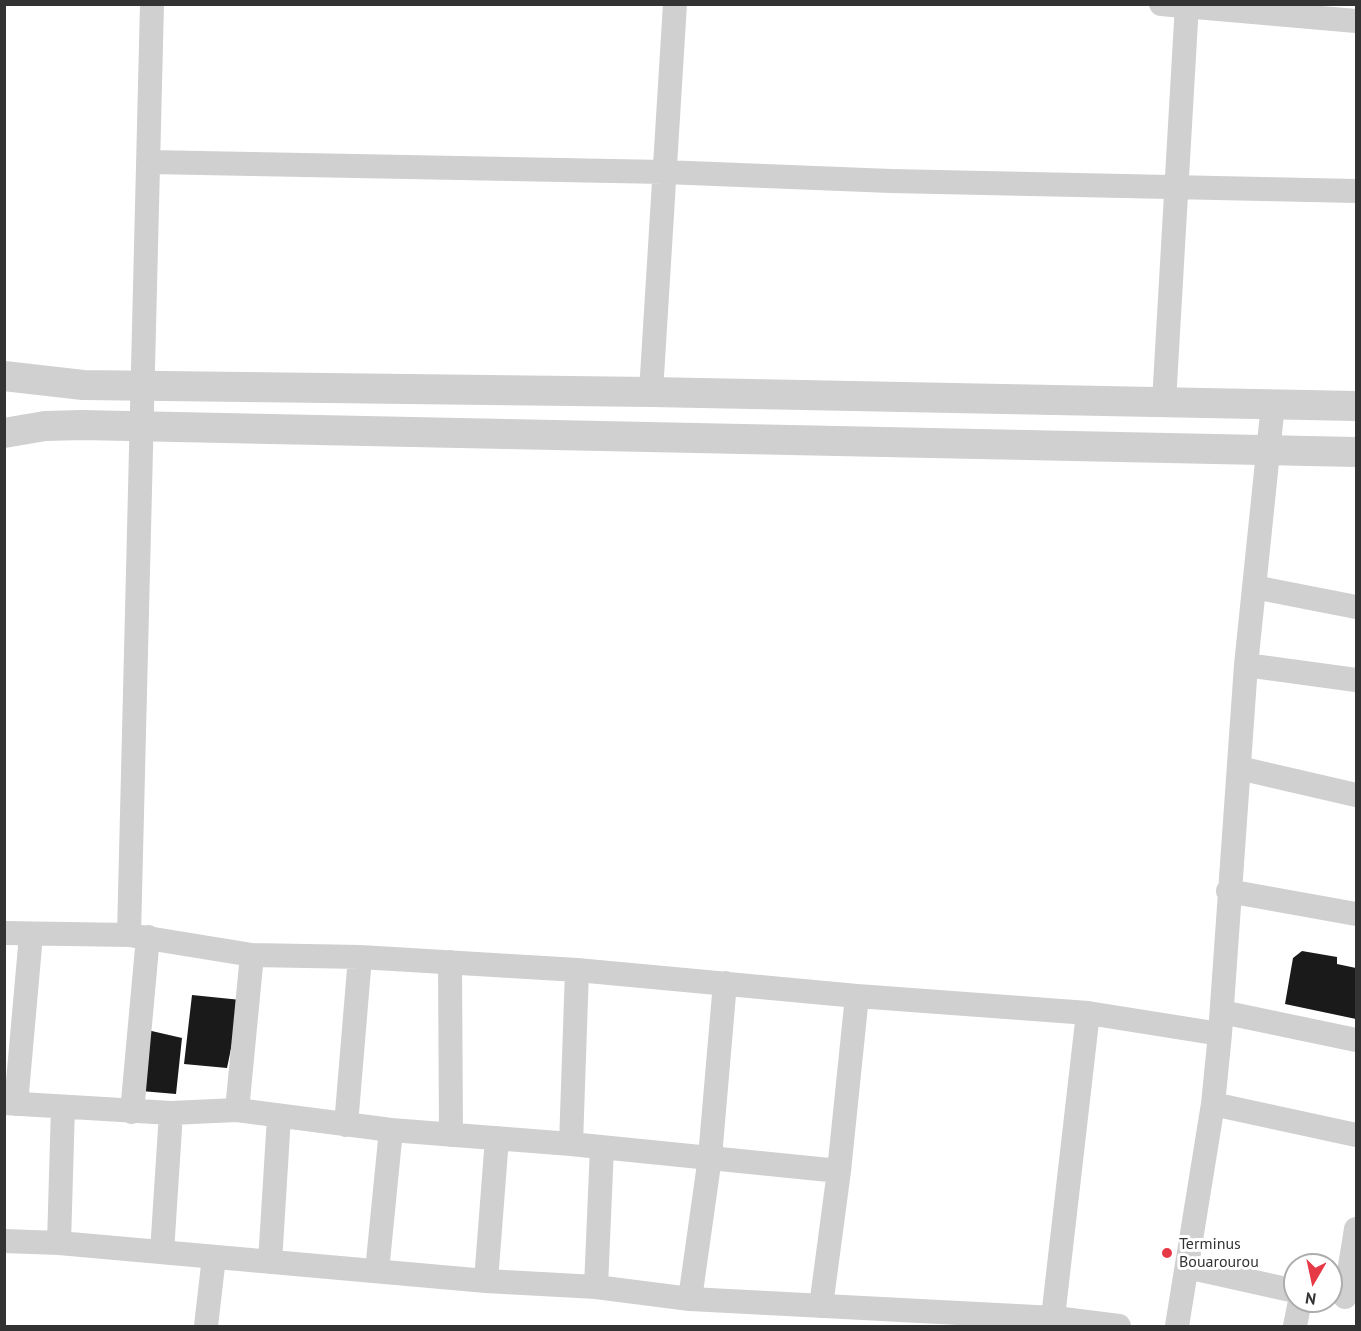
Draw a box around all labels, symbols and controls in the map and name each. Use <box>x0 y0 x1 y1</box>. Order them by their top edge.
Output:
place label: Terminus Bouarourou <box>1179 1234 1259 1272</box>
marker: Terminus Bouarourou <box>1160 1246 1174 1260</box>
north arrow <box>1283 1253 1343 1313</box>
text: N <box>1304 1288 1317 1310</box>

